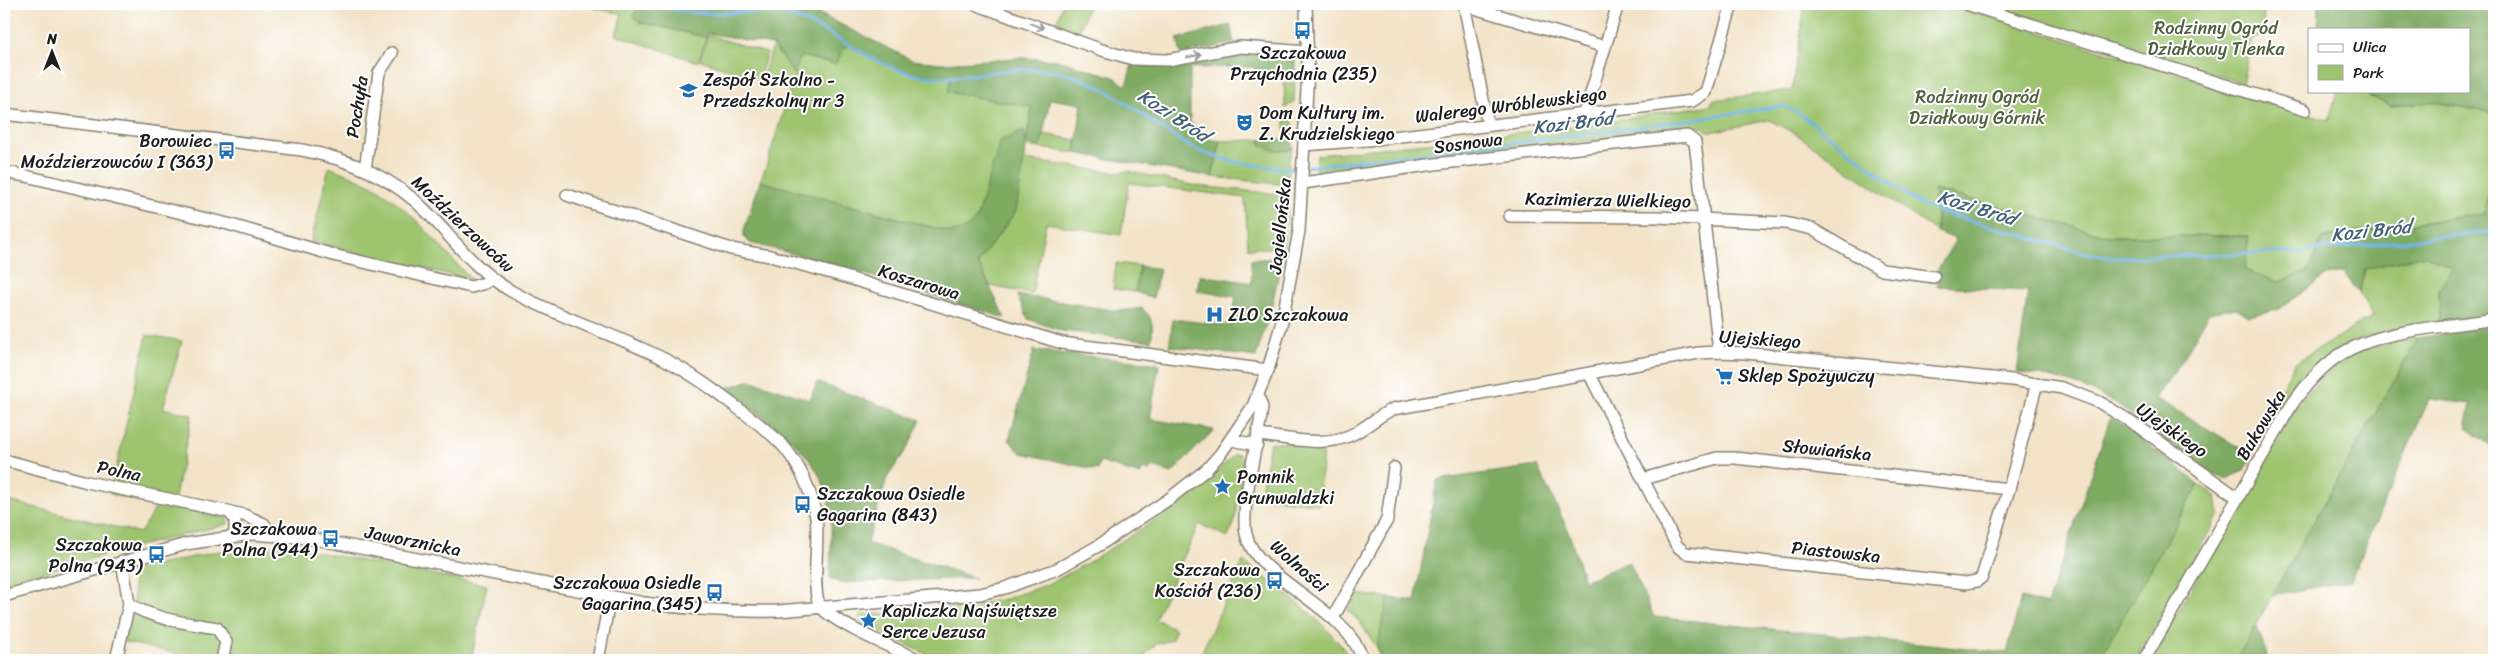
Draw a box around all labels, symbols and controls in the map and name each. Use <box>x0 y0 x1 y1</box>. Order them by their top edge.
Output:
park label: Rodzinny Ogród Działkowy Tlenka <box>2148 12 2285 65</box>
bus stop icon: Szczakowa Przychodnia (235) <box>1293 20 1313 40</box>
one-way arrow <box>1029 22 1044 31</box>
text: N <box>46 27 57 52</box>
north arrow <box>28 28 78 78</box>
legend <box>2308 28 2470 92</box>
text: Ulica <box>2353 34 2387 60</box>
place label: Szczakowa Przychodnia (235) <box>1230 37 1377 90</box>
one-way arrow <box>1185 51 1201 60</box>
text: Park <box>2353 60 2384 86</box>
place label: Zespół Szkolno - Przedszkolny nr 3 <box>703 64 845 117</box>
street label: Pochyła <box>336 73 378 140</box>
street label: Walerego Wróblewskiego <box>1413 77 1609 133</box>
school or university icon: Zespół Szkolno - Przedszkolny nr 3 <box>679 80 699 100</box>
water label: Kozi Bród <box>1131 80 1220 154</box>
park label: Rodzinny Ogród Działkowy Górnik <box>1909 81 2046 134</box>
place label: Dom Kultury im. Z. Krudzielskiego <box>1259 97 1395 150</box>
water label: Kozi Bród <box>1531 101 1620 144</box>
theatre icon: Dom Kultury im. Z. Krudzielskiego <box>1235 113 1255 133</box>
street label: Sosnowa <box>1432 123 1504 163</box>
place label: Borowiec Moździerzowców I (363) <box>21 125 214 178</box>
bus stop icon: Borowiec Moździerzowców I (363) <box>216 141 236 161</box>
street label: Moździerzowców <box>404 167 523 281</box>
street label: Jagiellońska <box>1259 176 1301 277</box>
water label: Kozi Bród <box>1934 180 2025 236</box>
street label: Kazimierza Wielkiego <box>1525 183 1691 217</box>
water label: Kozi Bród <box>2330 209 2418 251</box>
street label: Koszarowa <box>874 254 964 310</box>
place label: ZLO Szczakowa <box>1228 299 1348 331</box>
hospital icon: ZLO Szczakowa <box>1204 305 1224 325</box>
street label: Ujejskiego <box>1718 320 1802 358</box>
place label: Sklep Spożywczy <box>1738 360 1875 392</box>
supermarket icon: Sklep Spożywczy <box>1714 366 1734 386</box>
street label: Bukowska <box>2227 383 2295 467</box>
street label: Ujejskiego <box>2129 393 2215 467</box>
street label: Słowiańska <box>1781 429 1873 471</box>
street label: Polna <box>94 451 145 491</box>
place label: Pomnik Grunwaldzki <box>1237 461 1335 514</box>
place icon: Pomnik Grunwaldzki <box>1213 477 1233 497</box>
place label: Szczakowa Osiedle Gagarina (843) <box>817 478 965 531</box>
bus stop icon: Szczakowa Osiedle Gagarina (843) <box>793 494 813 514</box>
place label: Szczakowa Polna (944) <box>222 513 319 566</box>
street label: Jaworznicka <box>361 516 464 566</box>
place label: Szczakowa Polna (943) <box>48 529 144 582</box>
bus stop icon: Szczakowa Polna (944) <box>321 529 341 549</box>
street label: Wolności <box>1262 531 1336 601</box>
street label: Piastowska <box>1790 531 1882 573</box>
bus stop icon: Szczakowa Polna (943) <box>146 545 166 565</box>
place label: Szczakowa Kościół (236) <box>1155 554 1262 607</box>
place label: Szczakowa Osiedle Gagarina (345) <box>553 567 703 620</box>
bus stop icon: Szczakowa Kościół (236) <box>1264 570 1284 590</box>
bus stop icon: Szczakowa Osiedle Gagarina (345) <box>705 583 725 603</box>
place label: Kapliczka Najświętsze Serce Jezusa <box>882 595 1057 648</box>
place icon: Kapliczka Najświętsze Serce Jezusa <box>858 611 878 631</box>

